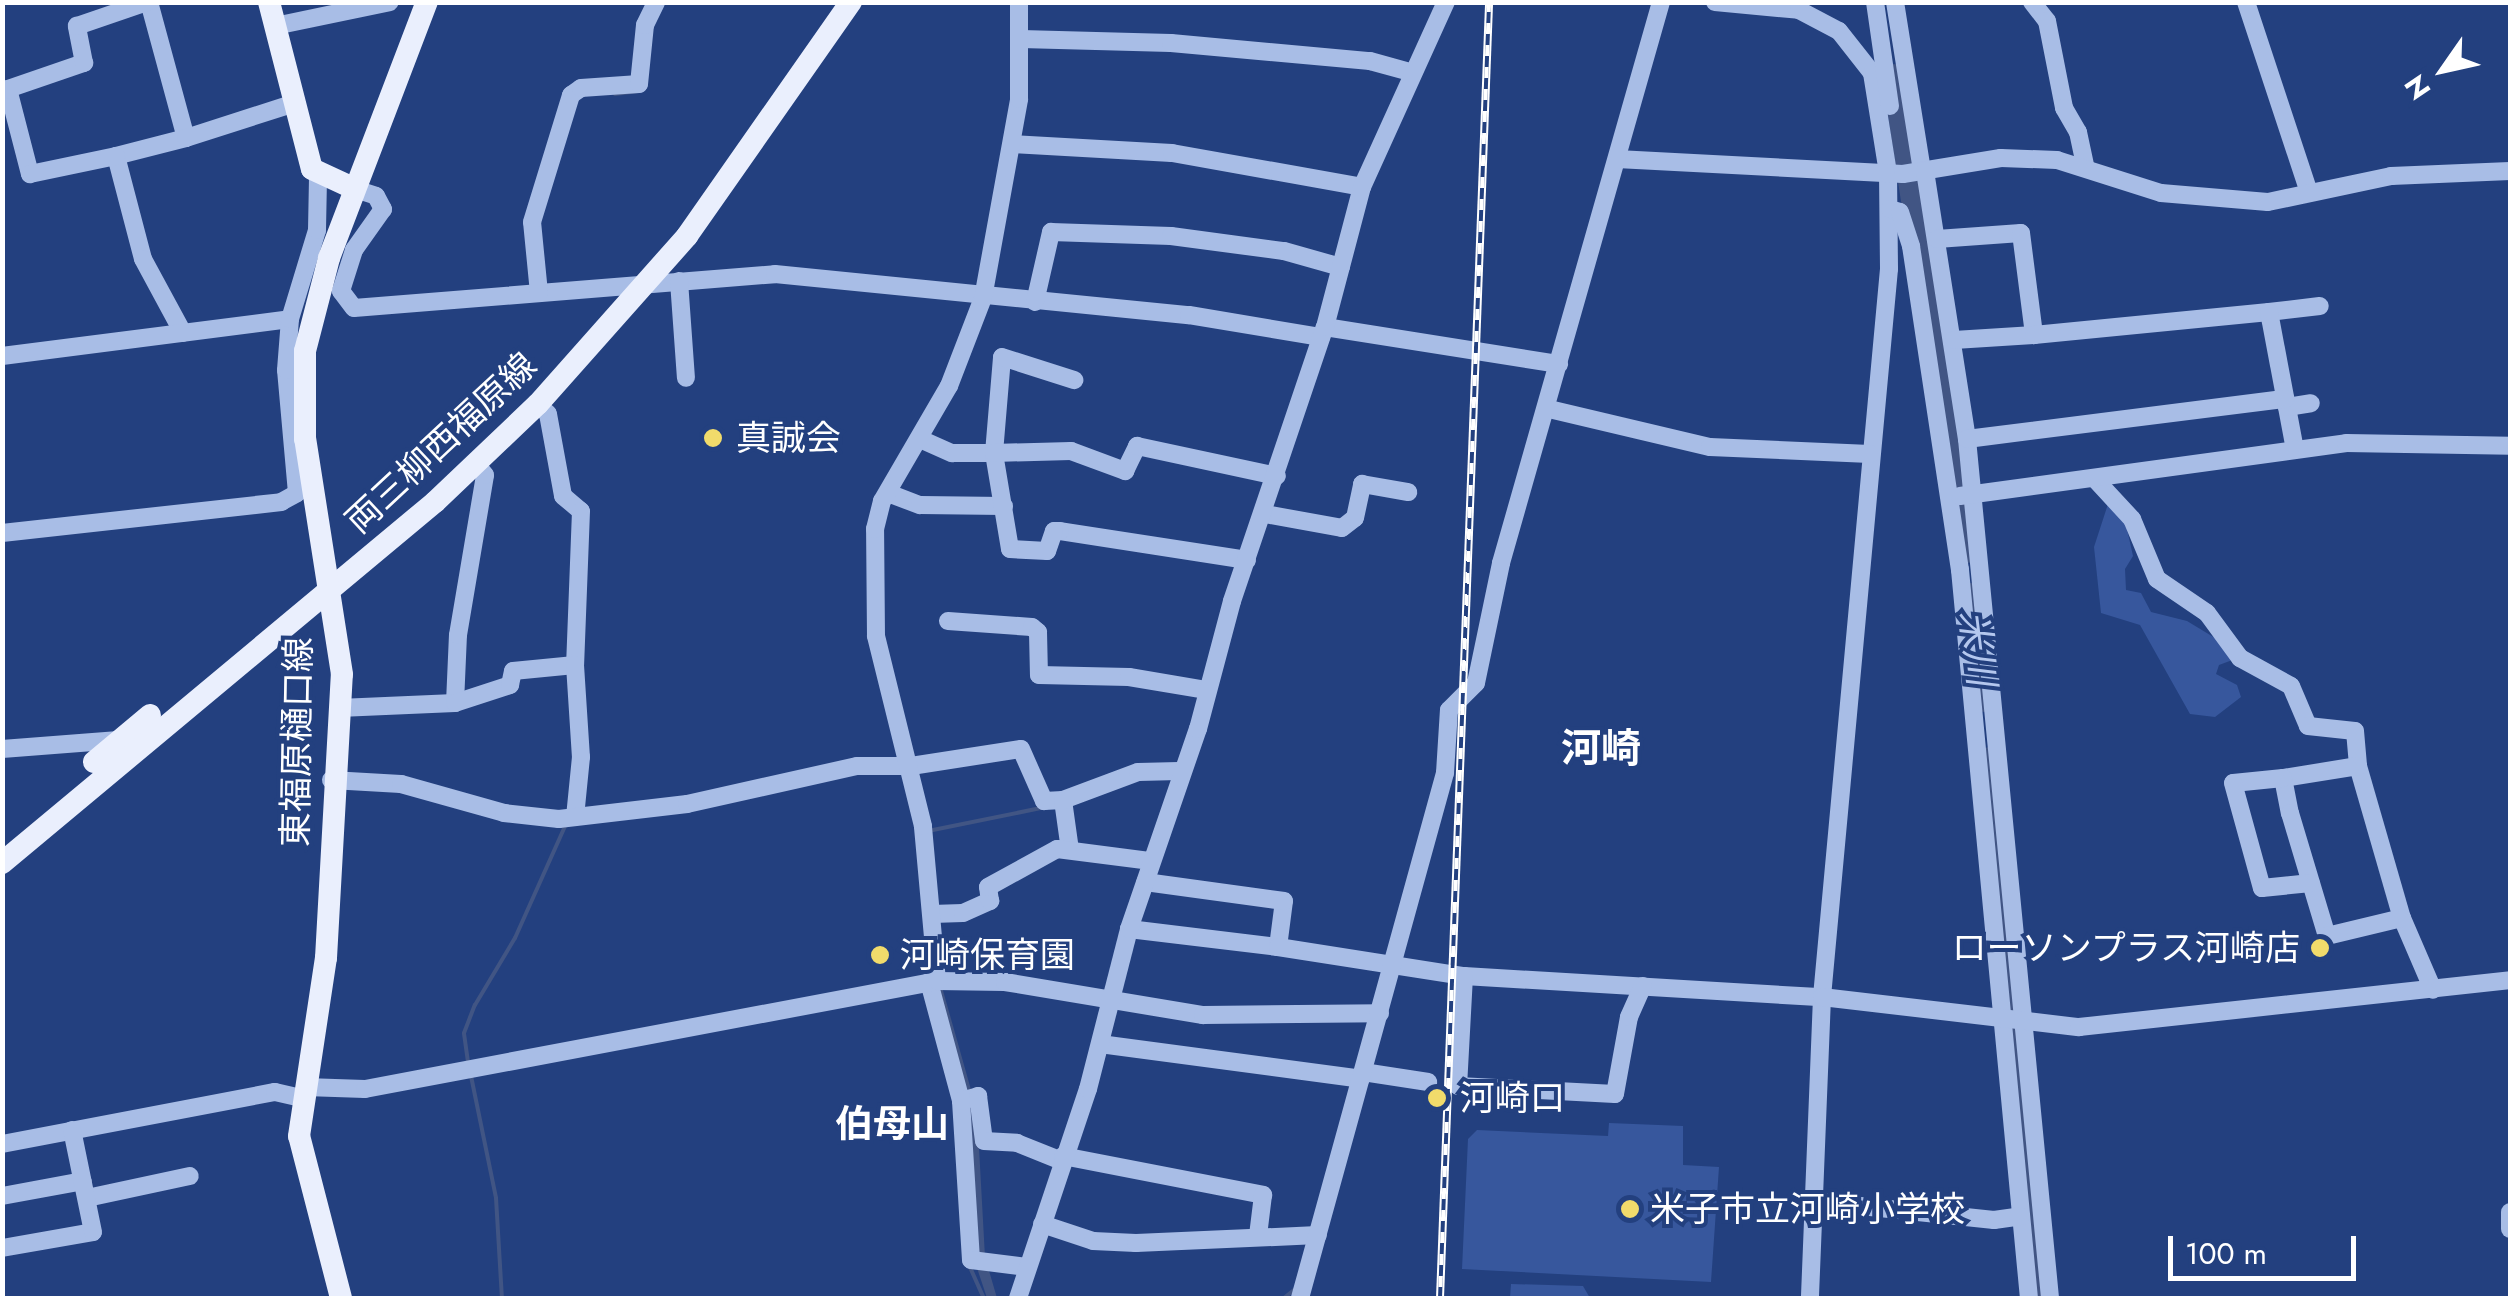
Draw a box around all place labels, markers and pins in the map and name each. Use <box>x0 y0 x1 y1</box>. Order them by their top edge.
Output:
place label: 真誠会 <box>736 417 841 459</box>
marker: 真誠会 <box>700 425 726 451</box>
place label: ローソンプラス河崎店 <box>1950 927 2300 969</box>
place label: 河崎保育園 <box>900 934 1075 976</box>
marker: ローソンプラス河崎店 <box>2309 937 2331 959</box>
marker: 河崎保育園 <box>869 944 891 966</box>
place label: 河崎口 <box>1460 1077 1565 1119</box>
marker: 河崎口 <box>1424 1085 1450 1111</box>
place label: 米子市立河崎小学校 <box>1650 1188 1965 1230</box>
marker: 米子市立河崎小学校 <box>1619 1198 1641 1220</box>

